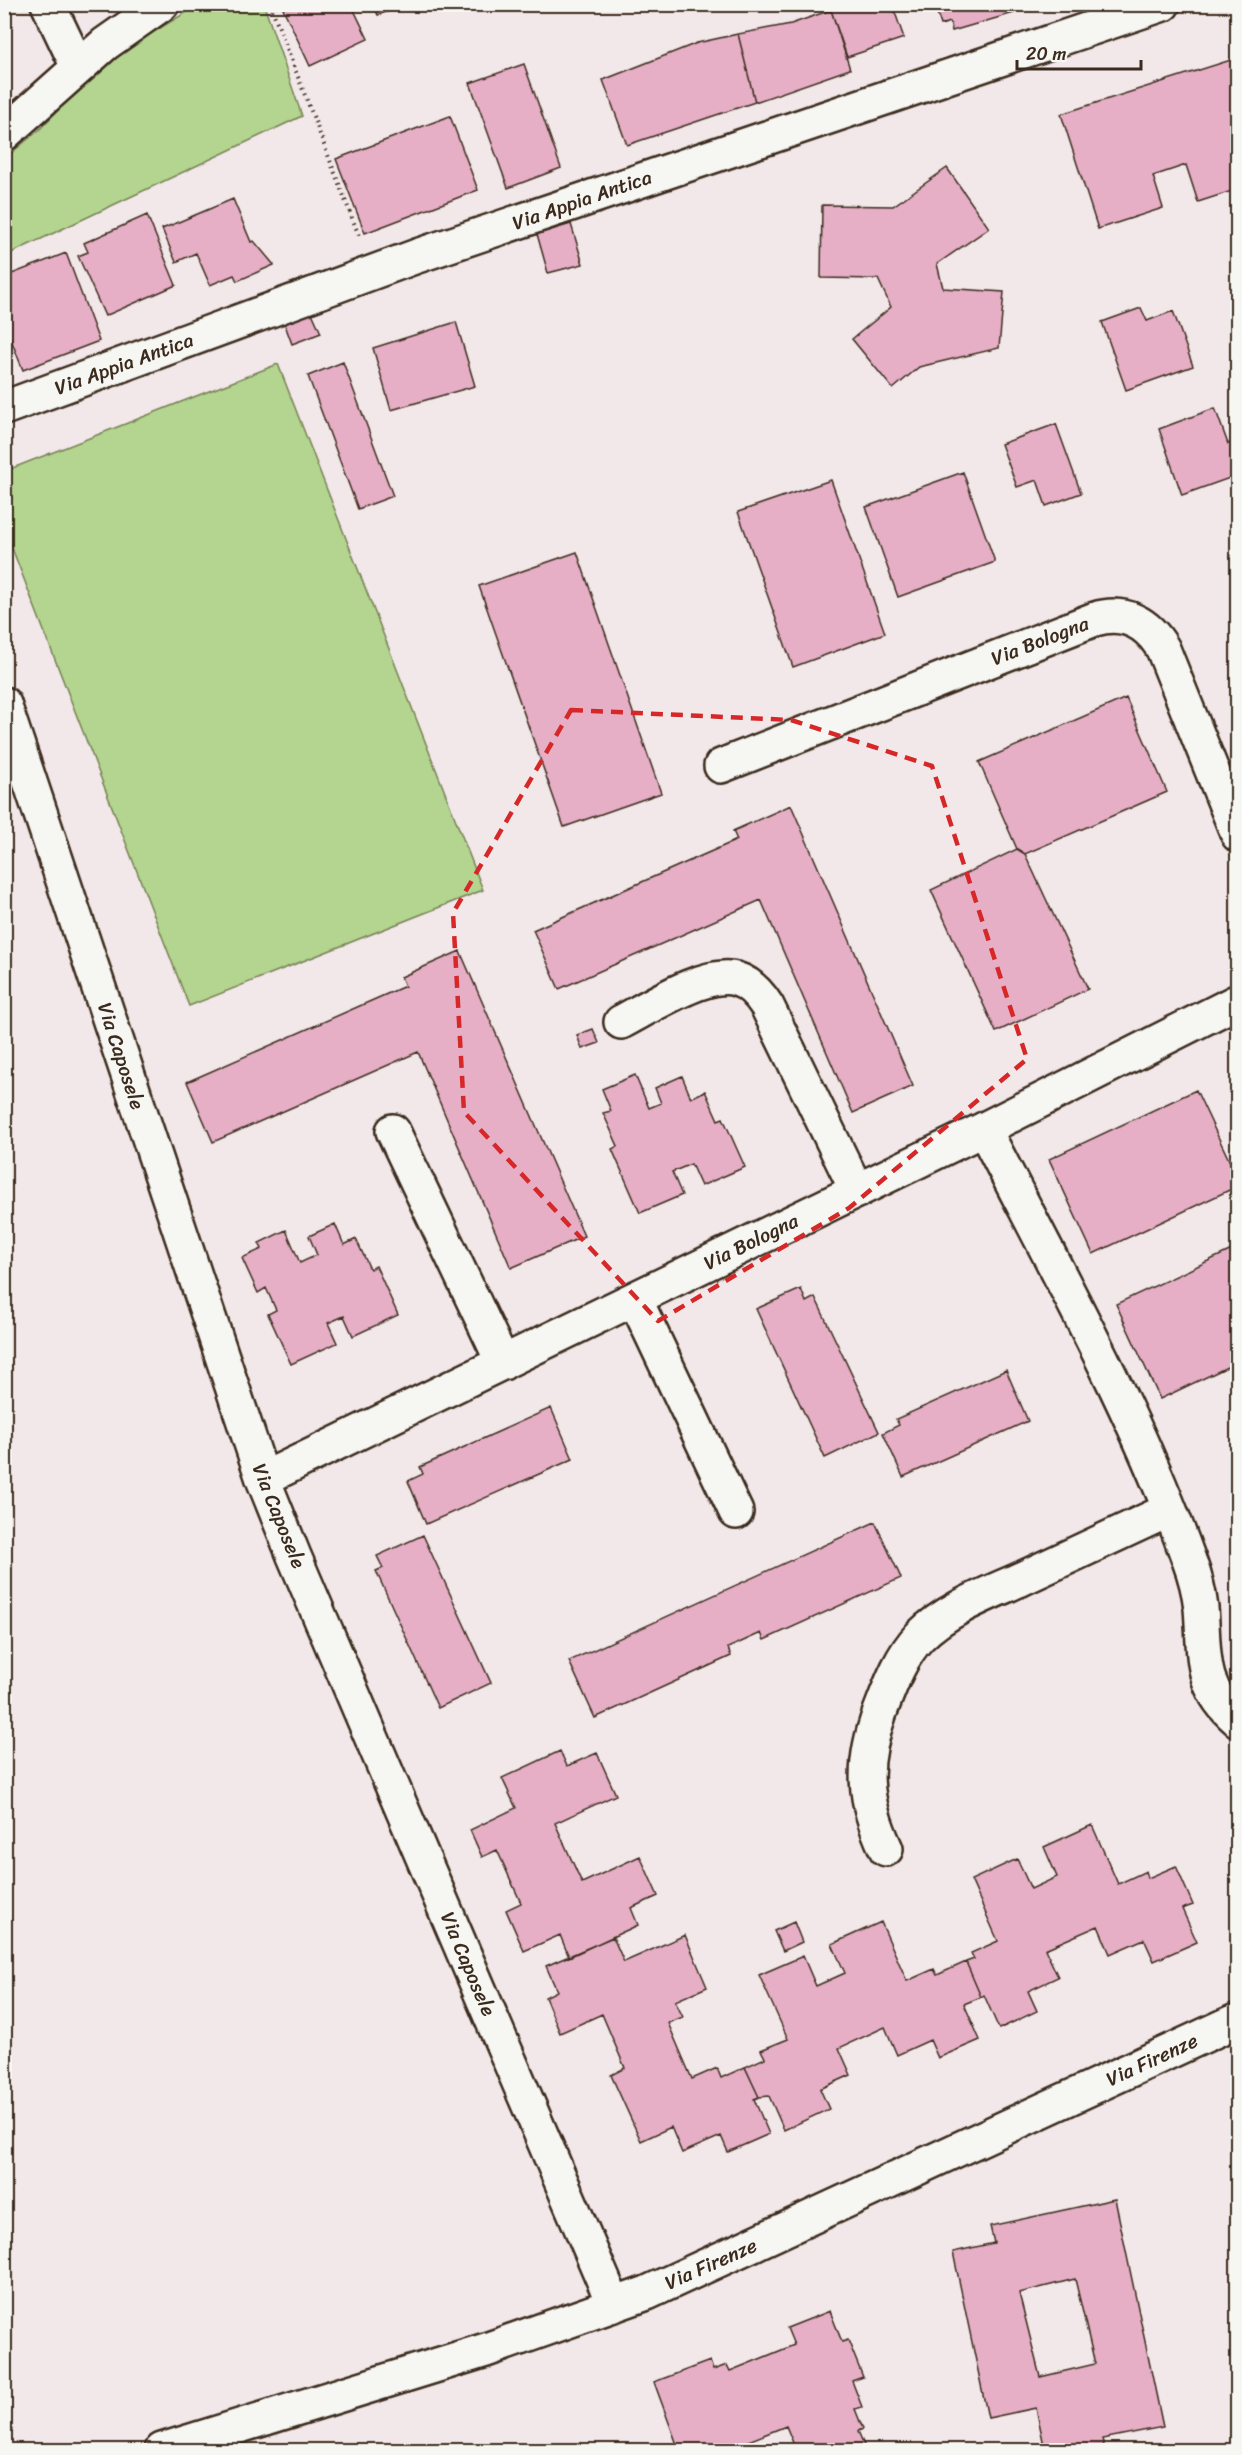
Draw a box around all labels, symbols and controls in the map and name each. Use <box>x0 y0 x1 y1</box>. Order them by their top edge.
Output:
scale bar <box>1017 33 1142 71</box>
text: 20 m <box>1026 38 1066 70</box>
street label: Via Appia Antica <box>507 160 657 240</box>
street label: Via Appia Antica <box>50 323 198 405</box>
street label: Via Bologna <box>986 606 1095 676</box>
street label: Via Caposele <box>87 998 155 1114</box>
street label: Via Bologna <box>697 1203 805 1280</box>
street label: Via Caposele <box>242 1458 316 1574</box>
street label: Via Caposele <box>430 1906 506 2022</box>
street label: Via Firenze <box>1100 2023 1204 2097</box>
street label: Via Firenze <box>659 2228 763 2300</box>

